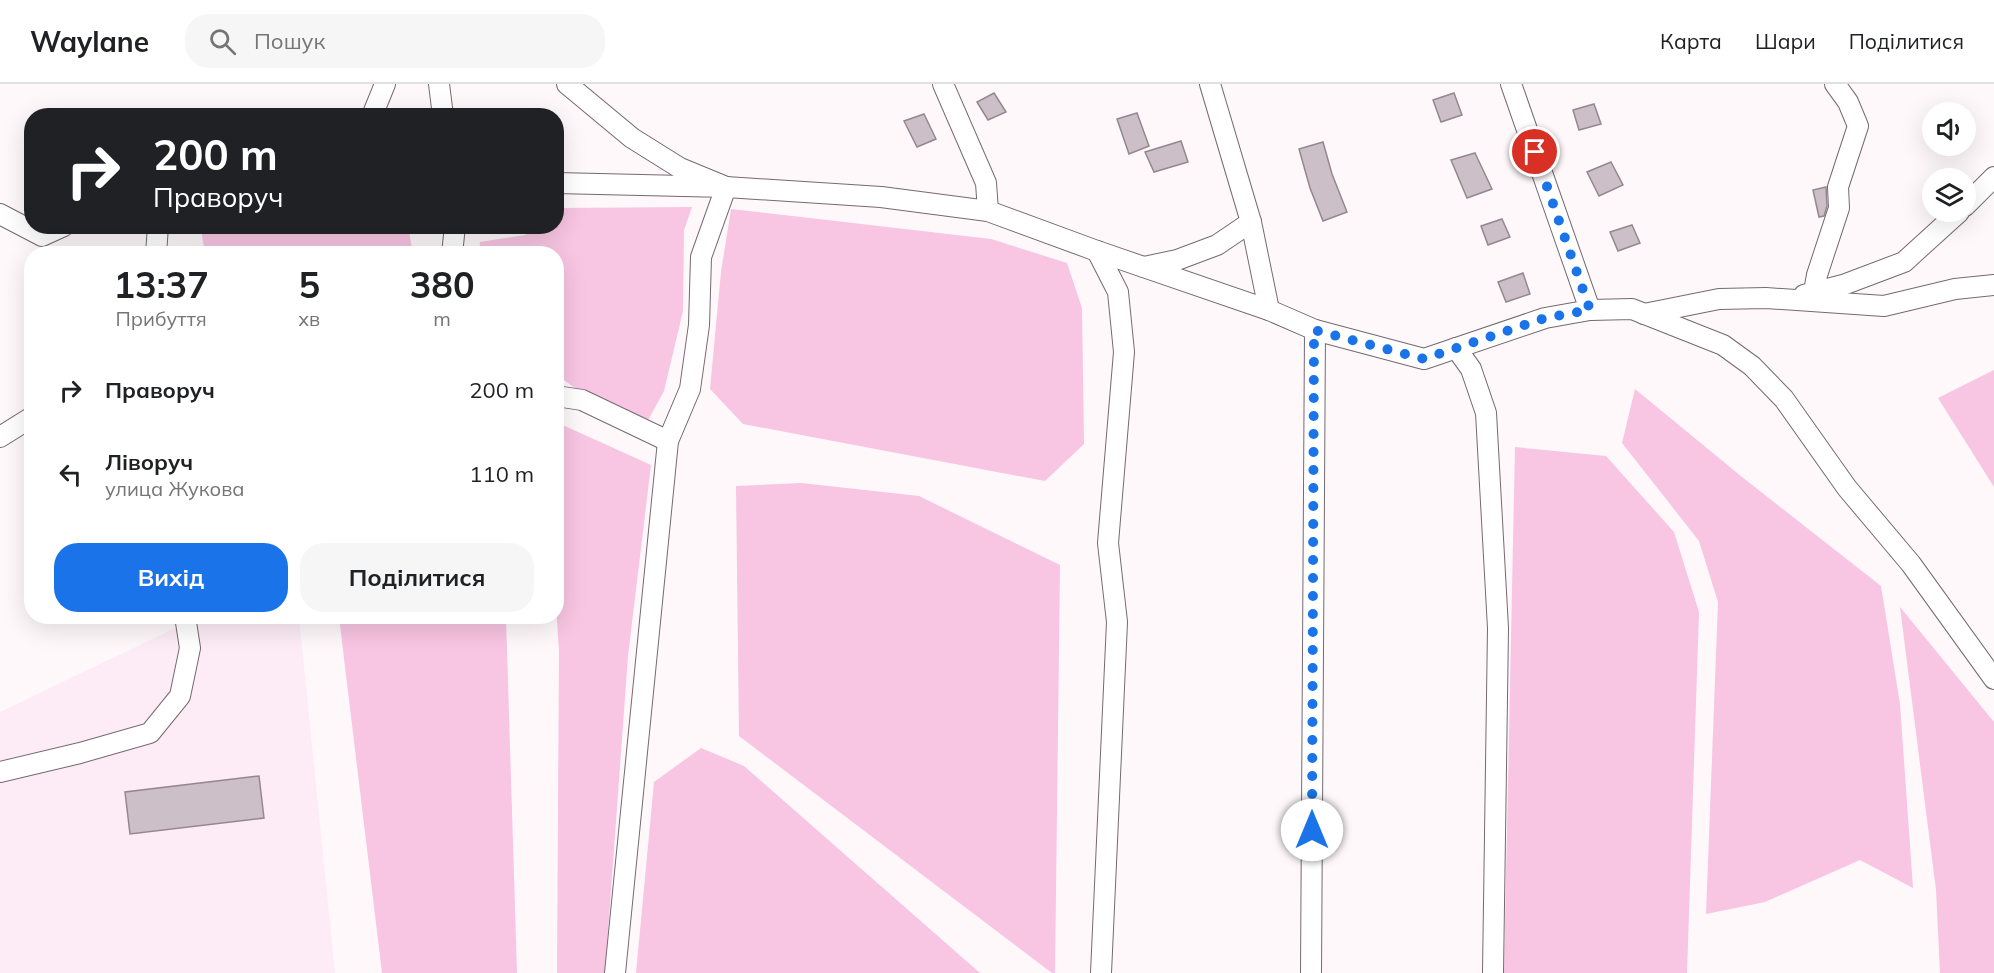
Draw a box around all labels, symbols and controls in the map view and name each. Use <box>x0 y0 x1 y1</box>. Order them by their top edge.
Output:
search box <box>185 14 605 68</box>
text: Waylane <box>30 24 149 59</box>
icon: search <box>206 25 239 58</box>
text: Пошук <box>254 27 325 55</box>
text: Карта <box>1660 28 1722 54</box>
text: Шари <box>1755 28 1816 54</box>
text: Поділитися <box>1849 28 1964 54</box>
map controls <box>1922 102 1976 222</box>
button: sound <box>1922 102 1976 156</box>
pin <box>1509 126 1560 177</box>
text: 200 m <box>153 128 278 181</box>
icon: right <box>54 132 132 210</box>
icon: arrive <box>1518 135 1551 168</box>
button: layers <box>1922 168 1976 222</box>
text: Праворуч <box>153 180 283 214</box>
text: 13:37 <box>113 262 209 307</box>
text: 5 <box>298 262 320 307</box>
text: 380 <box>410 262 475 307</box>
text: Прибуття <box>116 306 207 331</box>
text: хв <box>298 306 320 331</box>
text: m <box>433 306 451 331</box>
icon: right <box>54 374 87 407</box>
text: Праворуч <box>105 376 215 404</box>
text: 200 m <box>469 376 534 404</box>
text: Ліворуч <box>105 448 193 476</box>
icon: left <box>54 458 87 491</box>
text: 110 m <box>469 460 534 488</box>
text: улица Жукова <box>105 476 245 501</box>
button: Вихід <box>54 543 288 612</box>
button: Поділитися <box>300 543 534 612</box>
position arrow <box>1280 798 1344 862</box>

